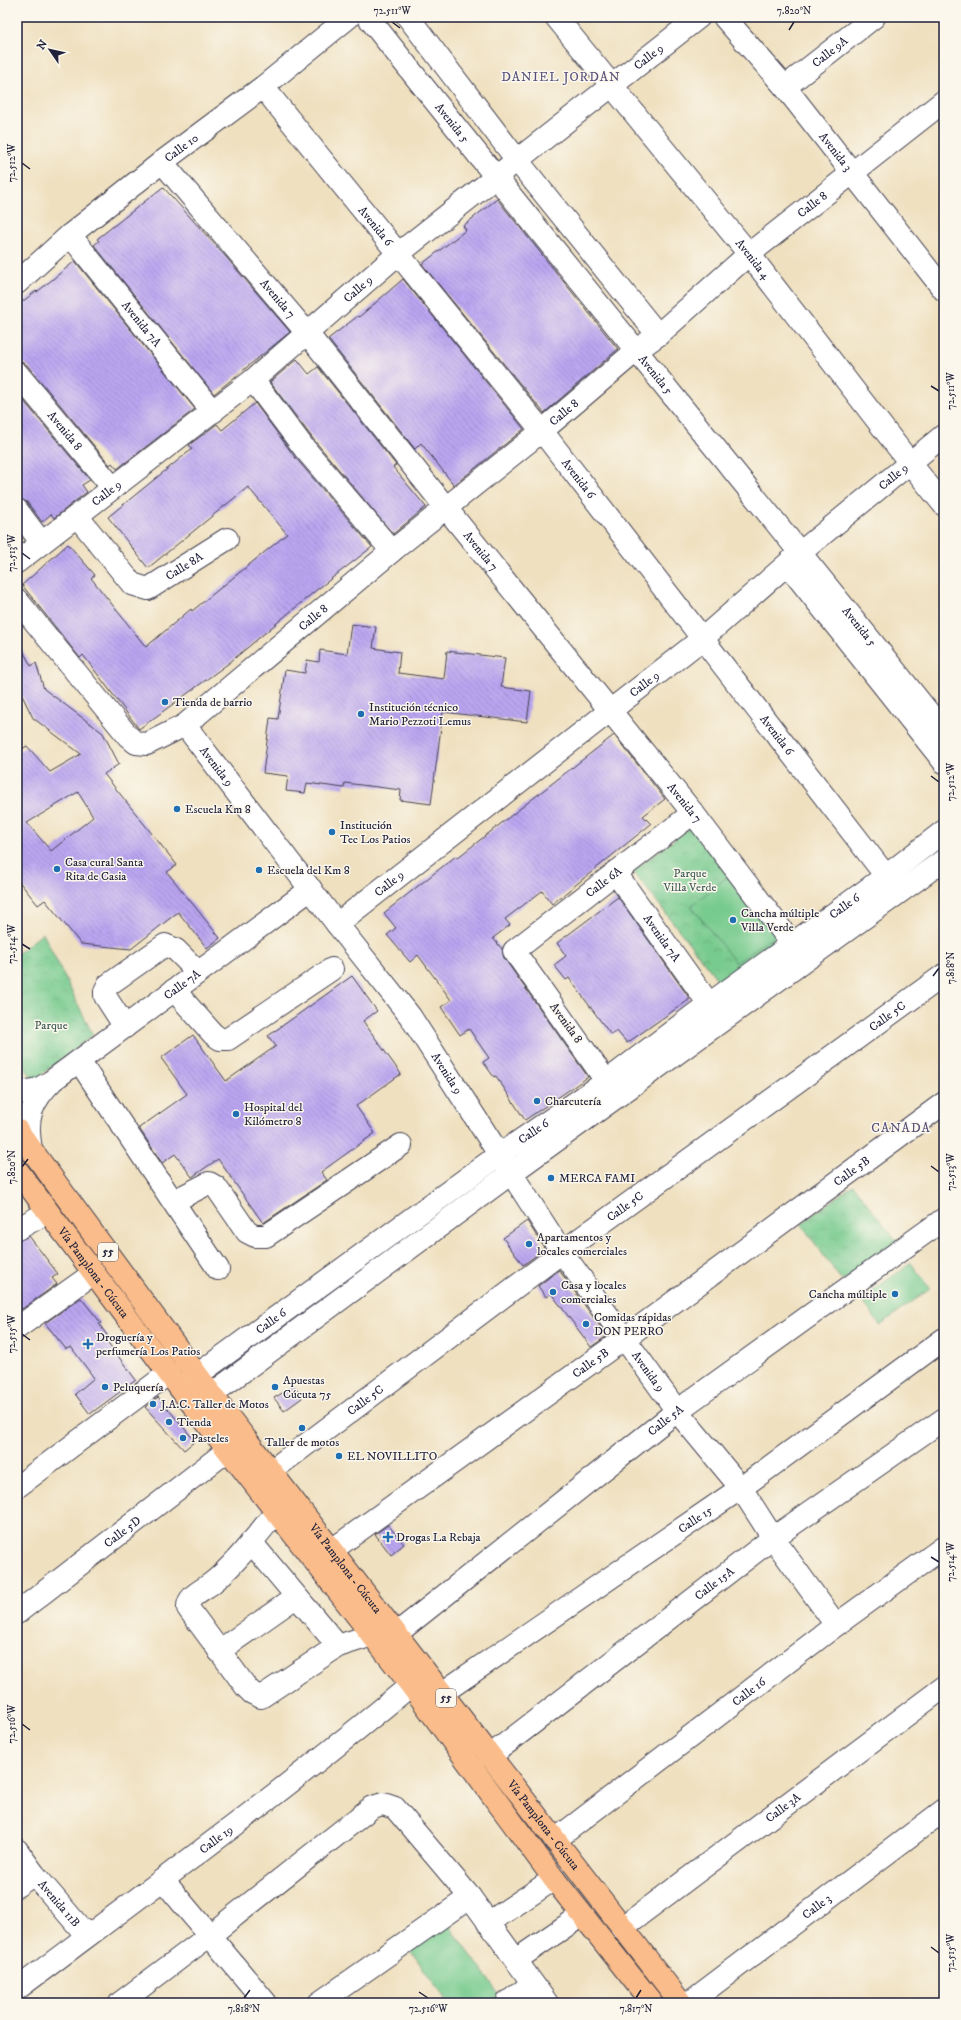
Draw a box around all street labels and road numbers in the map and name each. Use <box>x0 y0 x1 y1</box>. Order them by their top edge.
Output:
street label: Calle 9A <box>809 33 851 70</box>
street label: Calle 9 <box>631 40 666 73</box>
street label: Avenida 5 <box>432 100 473 146</box>
street label: Avenida 3 <box>816 129 855 174</box>
street label: Calle 10 <box>161 130 201 165</box>
street label: Calle 8 <box>794 188 830 221</box>
street label: Avenida 6 <box>355 203 397 250</box>
street label: Avenida 4 <box>732 236 774 283</box>
street label: Calle 9 <box>340 272 376 306</box>
street label: Avenida 7 <box>257 276 299 321</box>
street label: Avenida 7A <box>119 298 165 350</box>
street label: Avenida 5 <box>635 352 676 397</box>
street label: Calle 8 <box>546 396 582 429</box>
street label: Avenida 8 <box>44 408 86 453</box>
street label: Avenida 6 <box>558 455 599 502</box>
street label: Calle 9 <box>875 460 911 493</box>
street label: Calle 9 <box>89 477 124 509</box>
street label: Avenida 7 <box>460 528 501 574</box>
street label: Calle 8A <box>163 548 206 584</box>
street label: Calle 8 <box>295 601 331 634</box>
street label: Avenida 5 <box>839 604 880 649</box>
street label: Calle 9 <box>626 668 662 700</box>
street label: Avenida 6 <box>757 712 798 759</box>
street label: Avenida 9 <box>196 743 237 789</box>
street label: Avenida 7 <box>664 780 705 826</box>
street label: Calle 6A <box>583 863 625 901</box>
street label: Calle 9 <box>371 867 407 900</box>
street label: Calle 6 <box>826 890 863 922</box>
street label: Avenida 7A <box>640 911 684 965</box>
street label: Calle 7A <box>161 966 204 1003</box>
street label: Calle 5C <box>866 998 909 1034</box>
street label: Avenida 8 <box>546 1000 586 1046</box>
street label: Avenida 9 <box>428 1050 466 1097</box>
street label: Calle 6 <box>515 1115 552 1147</box>
street label: Calle 5B <box>830 1153 873 1189</box>
street label: Calle 5C <box>604 1188 646 1225</box>
street label: Vía Pamplona - Cúcuta <box>54 1223 133 1322</box>
road number: 55 <box>98 1243 118 1261</box>
street label: Calle 6 <box>253 1305 290 1337</box>
street label: Calle 5B <box>569 1345 612 1381</box>
street label: Avenida 9 <box>629 1348 668 1395</box>
street label: Calle 5C <box>344 1381 386 1419</box>
street label: Calle 5A <box>645 1401 687 1439</box>
street label: Calle 15 <box>675 1502 715 1536</box>
street label: Calle 5D <box>101 1513 144 1551</box>
street label: Vía Pamplona - Cúcuta <box>306 1520 386 1617</box>
street label: Calle 15A <box>691 1563 737 1603</box>
street label: Calle 16 <box>729 1674 769 1709</box>
road number: 55 <box>436 1689 456 1707</box>
street label: Vía Pamplona - Cúcuta <box>504 1776 584 1874</box>
street label: Calle 3A <box>762 1789 804 1826</box>
street label: Calle 19 <box>196 1822 236 1857</box>
street label: Avenida 11B <box>35 1877 83 1930</box>
street label: Calle 3 <box>799 1891 834 1922</box>

